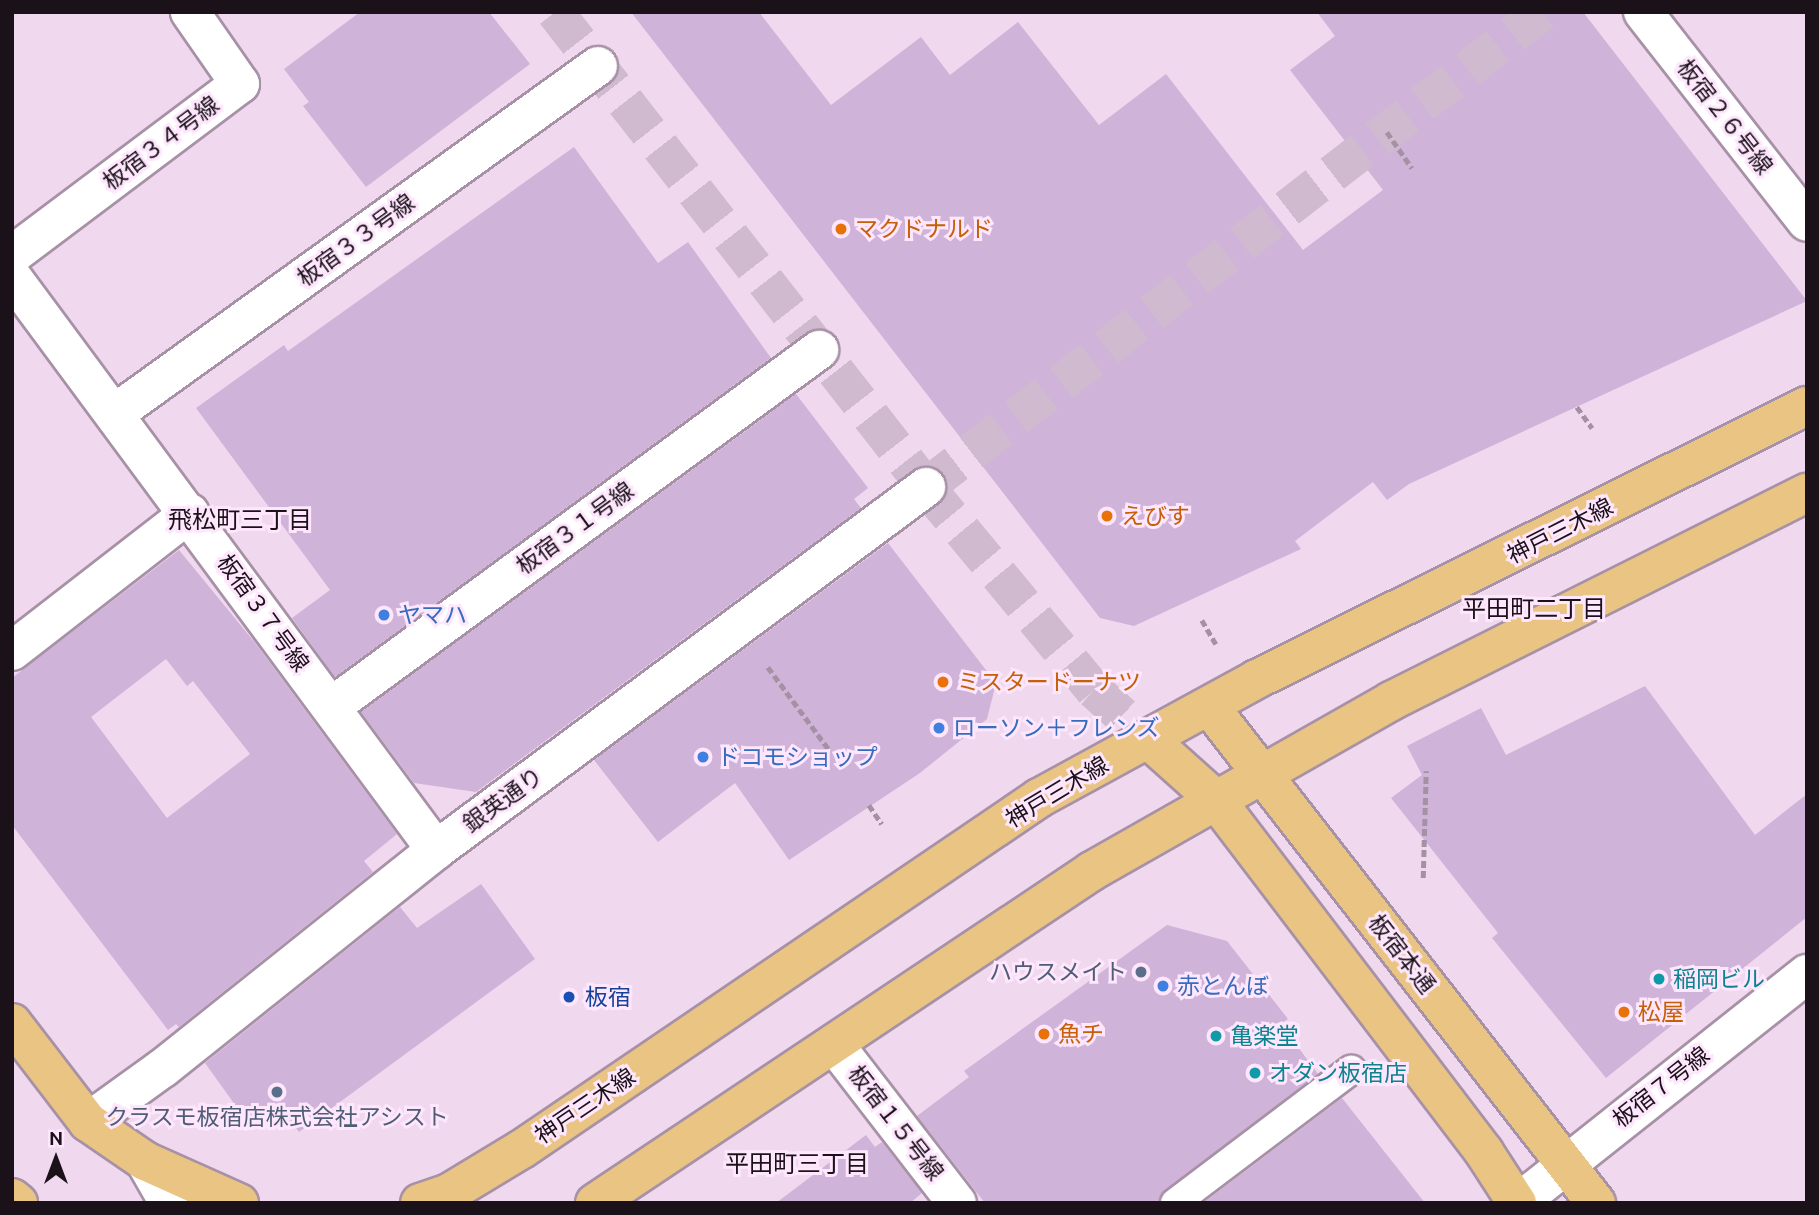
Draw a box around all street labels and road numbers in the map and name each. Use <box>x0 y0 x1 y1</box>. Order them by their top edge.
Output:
street label: 板宿２６号線 <box>1672 54 1778 180</box>
street label: 板宿３４号線 <box>98 90 224 196</box>
street label: 板宿３３号線 <box>292 188 420 292</box>
street label: 板宿３１号線 <box>511 476 639 580</box>
street label: 神戸三木線 <box>1503 493 1617 569</box>
street label: 板宿３７号線 <box>211 549 315 677</box>
street label: 神戸三木線 <box>1001 751 1113 833</box>
street label: 銀英通り <box>458 762 548 838</box>
street label: 板宿本通 <box>1363 909 1441 999</box>
street label: 板宿７号線 <box>1607 1041 1715 1133</box>
street label: 板宿１５号線 <box>843 1060 949 1186</box>
street label: 神戸三木線 <box>530 1062 640 1150</box>

